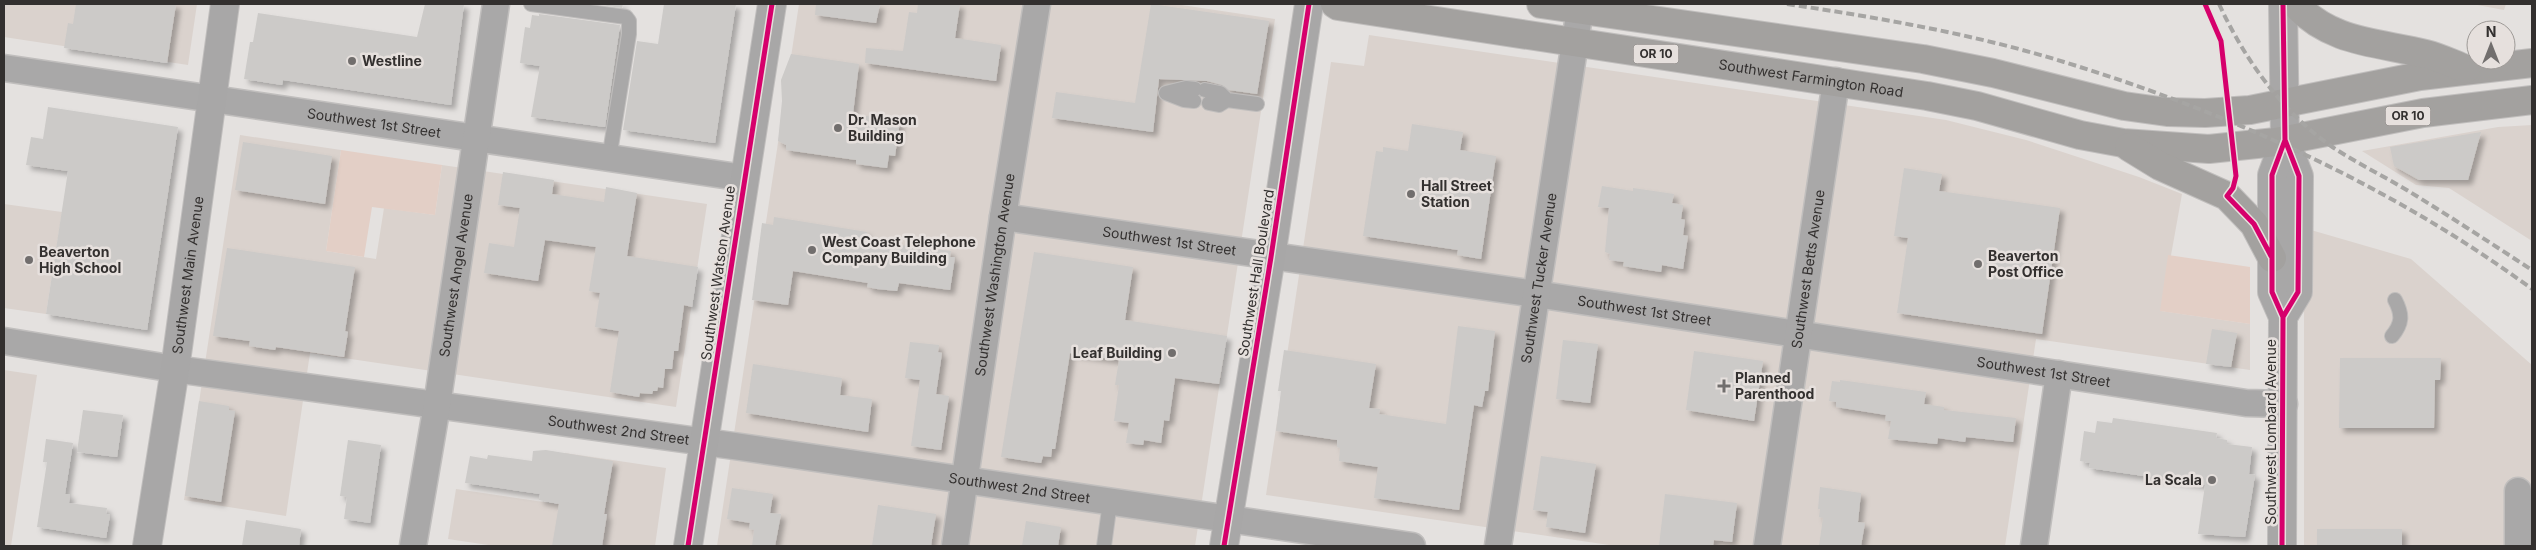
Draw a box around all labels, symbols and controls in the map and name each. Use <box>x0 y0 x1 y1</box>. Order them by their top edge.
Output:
north arrow <box>2466 20 2516 70</box>
text: N <box>2486 23 2496 40</box>
road number: OR 10 <box>1634 44 1678 64</box>
place label: Westline <box>362 52 422 69</box>
marker: Westline <box>346 55 358 67</box>
street label: Southwest Farmington Road <box>1717 55 1904 100</box>
street label: Southwest 1st Street <box>306 104 442 141</box>
road number: OR 10 <box>2386 106 2430 125</box>
place label: Dr. Mason Building <box>848 111 917 144</box>
marker: Dr. Mason Building <box>832 122 844 134</box>
street label: Southwest Washington Avenue <box>971 172 1018 377</box>
place label: Hall Street Station <box>1421 177 1492 210</box>
street label: Southwest Watson Avenue <box>697 184 738 361</box>
street label: Southwest Hall Boulevard <box>1234 188 1277 358</box>
marker: Hall Street Station <box>1405 188 1417 200</box>
street label: Southwest Betts Avenue <box>1787 188 1828 350</box>
street label: Southwest Angel Avenue <box>435 192 476 358</box>
street label: Southwest Tucker Avenue <box>1517 192 1560 364</box>
street label: Southwest Main Avenue <box>168 195 207 355</box>
street label: Southwest 1st Street <box>1101 222 1238 259</box>
place label: West Coast Telephone Company Building <box>822 233 976 266</box>
place label: Beaverton High School <box>39 243 121 276</box>
marker: West Coast Telephone Company Building <box>806 244 818 256</box>
place label: Beaverton Post Office <box>1988 247 2064 280</box>
marker: Beaverton High School <box>23 254 35 266</box>
marker: Beaverton Post Office <box>1972 258 1984 270</box>
street label: Southwest 1st Street <box>1576 291 1713 329</box>
street label: Southwest Lombard Avenue <box>2262 339 2279 525</box>
place label: Leaf Building <box>1073 344 1162 361</box>
marker: Leaf Building <box>1166 347 1178 359</box>
street label: Southwest 1st Street <box>1976 353 2112 390</box>
place label: Planned Parenthood <box>1735 369 1814 402</box>
marker: Planned Parenthood <box>1717 379 1731 393</box>
street label: Southwest 2nd Street <box>547 411 691 448</box>
street label: Southwest 2nd Street <box>948 469 1092 506</box>
place label: La Scala <box>2145 471 2202 488</box>
marker: La Scala <box>2206 474 2218 486</box>

